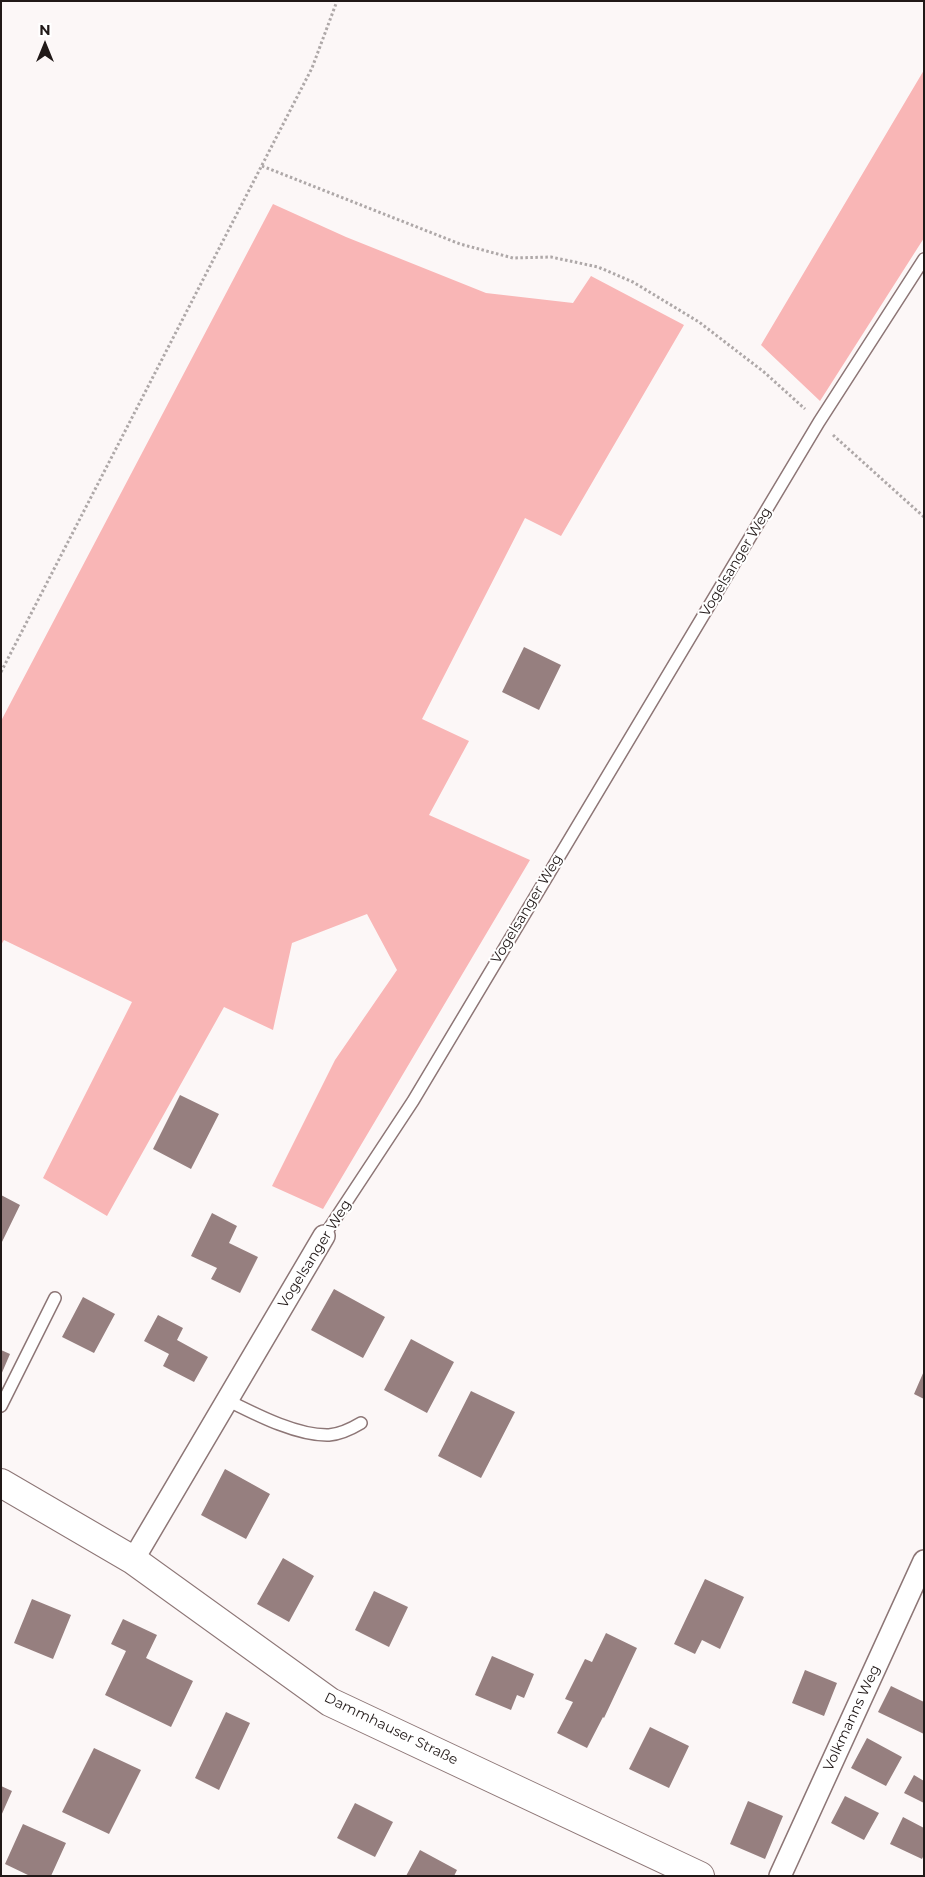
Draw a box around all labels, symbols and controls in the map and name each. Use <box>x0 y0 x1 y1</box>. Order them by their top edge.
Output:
north arrow <box>20 20 70 70</box>
text: N <box>39 21 51 39</box>
street label: Vogelsanger Weg <box>697 504 775 620</box>
street label: Vogelsanger Weg <box>488 851 566 967</box>
street label: Vogelsanger Weg <box>275 1197 355 1311</box>
street label: Volkmanns Weg <box>820 1662 884 1774</box>
street label: Dammhauser Straße <box>321 1689 461 1769</box>

